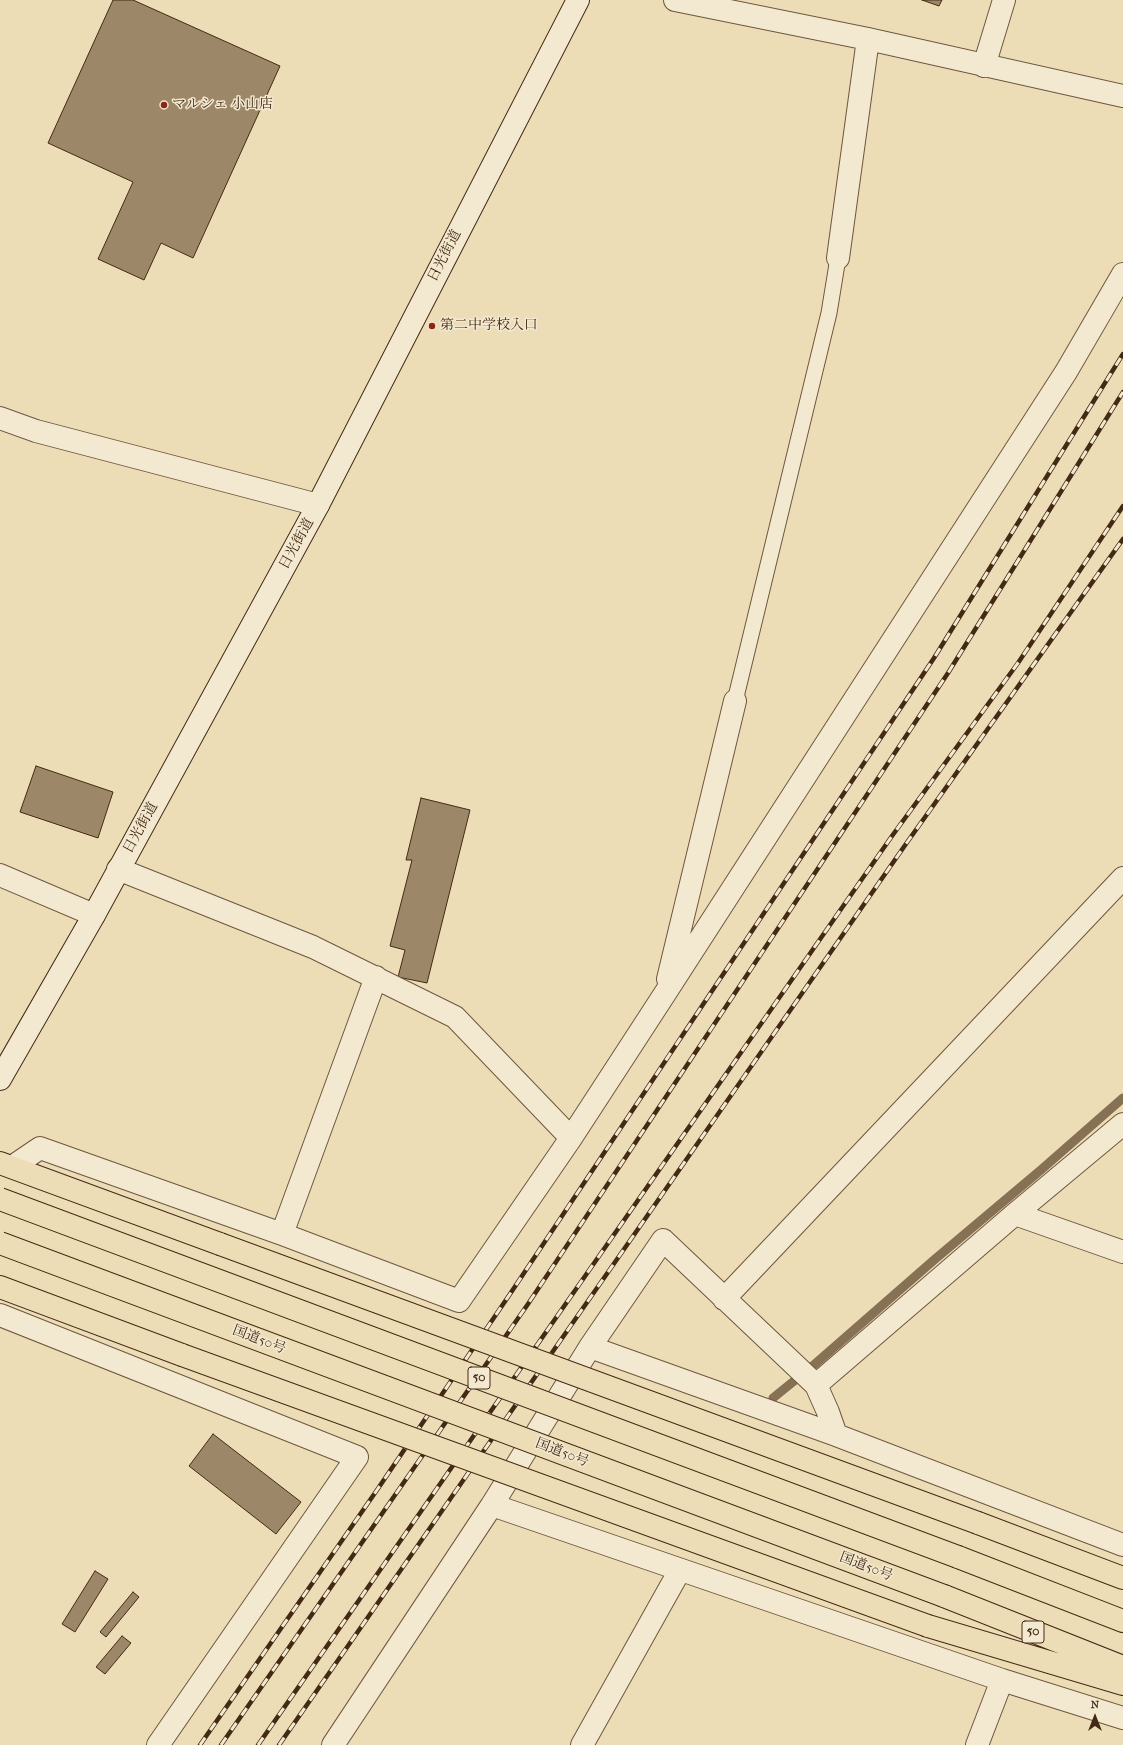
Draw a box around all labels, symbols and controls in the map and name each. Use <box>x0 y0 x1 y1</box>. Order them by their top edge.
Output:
place label: マルシェ 小山店 <box>172 97 273 113</box>
marker: マルシェ 小山店 <box>159 100 169 110</box>
street label: 日光街道 <box>425 227 465 285</box>
place label: 第二中学校入口 <box>440 318 538 334</box>
marker: 第二中学校入口 <box>427 321 437 331</box>
street label: 日光街道 <box>276 515 318 573</box>
street label: 日光街道 <box>120 799 162 857</box>
street label: 国道50号 <box>230 1322 288 1358</box>
road number: 50 <box>468 1367 490 1389</box>
street label: 国道50号 <box>533 1435 591 1471</box>
street label: 国道50号 <box>837 1549 895 1585</box>
road number: 50 <box>1022 1621 1044 1643</box>
north arrow <box>1075 1697 1115 1737</box>
text: N <box>1091 1698 1099 1711</box>

